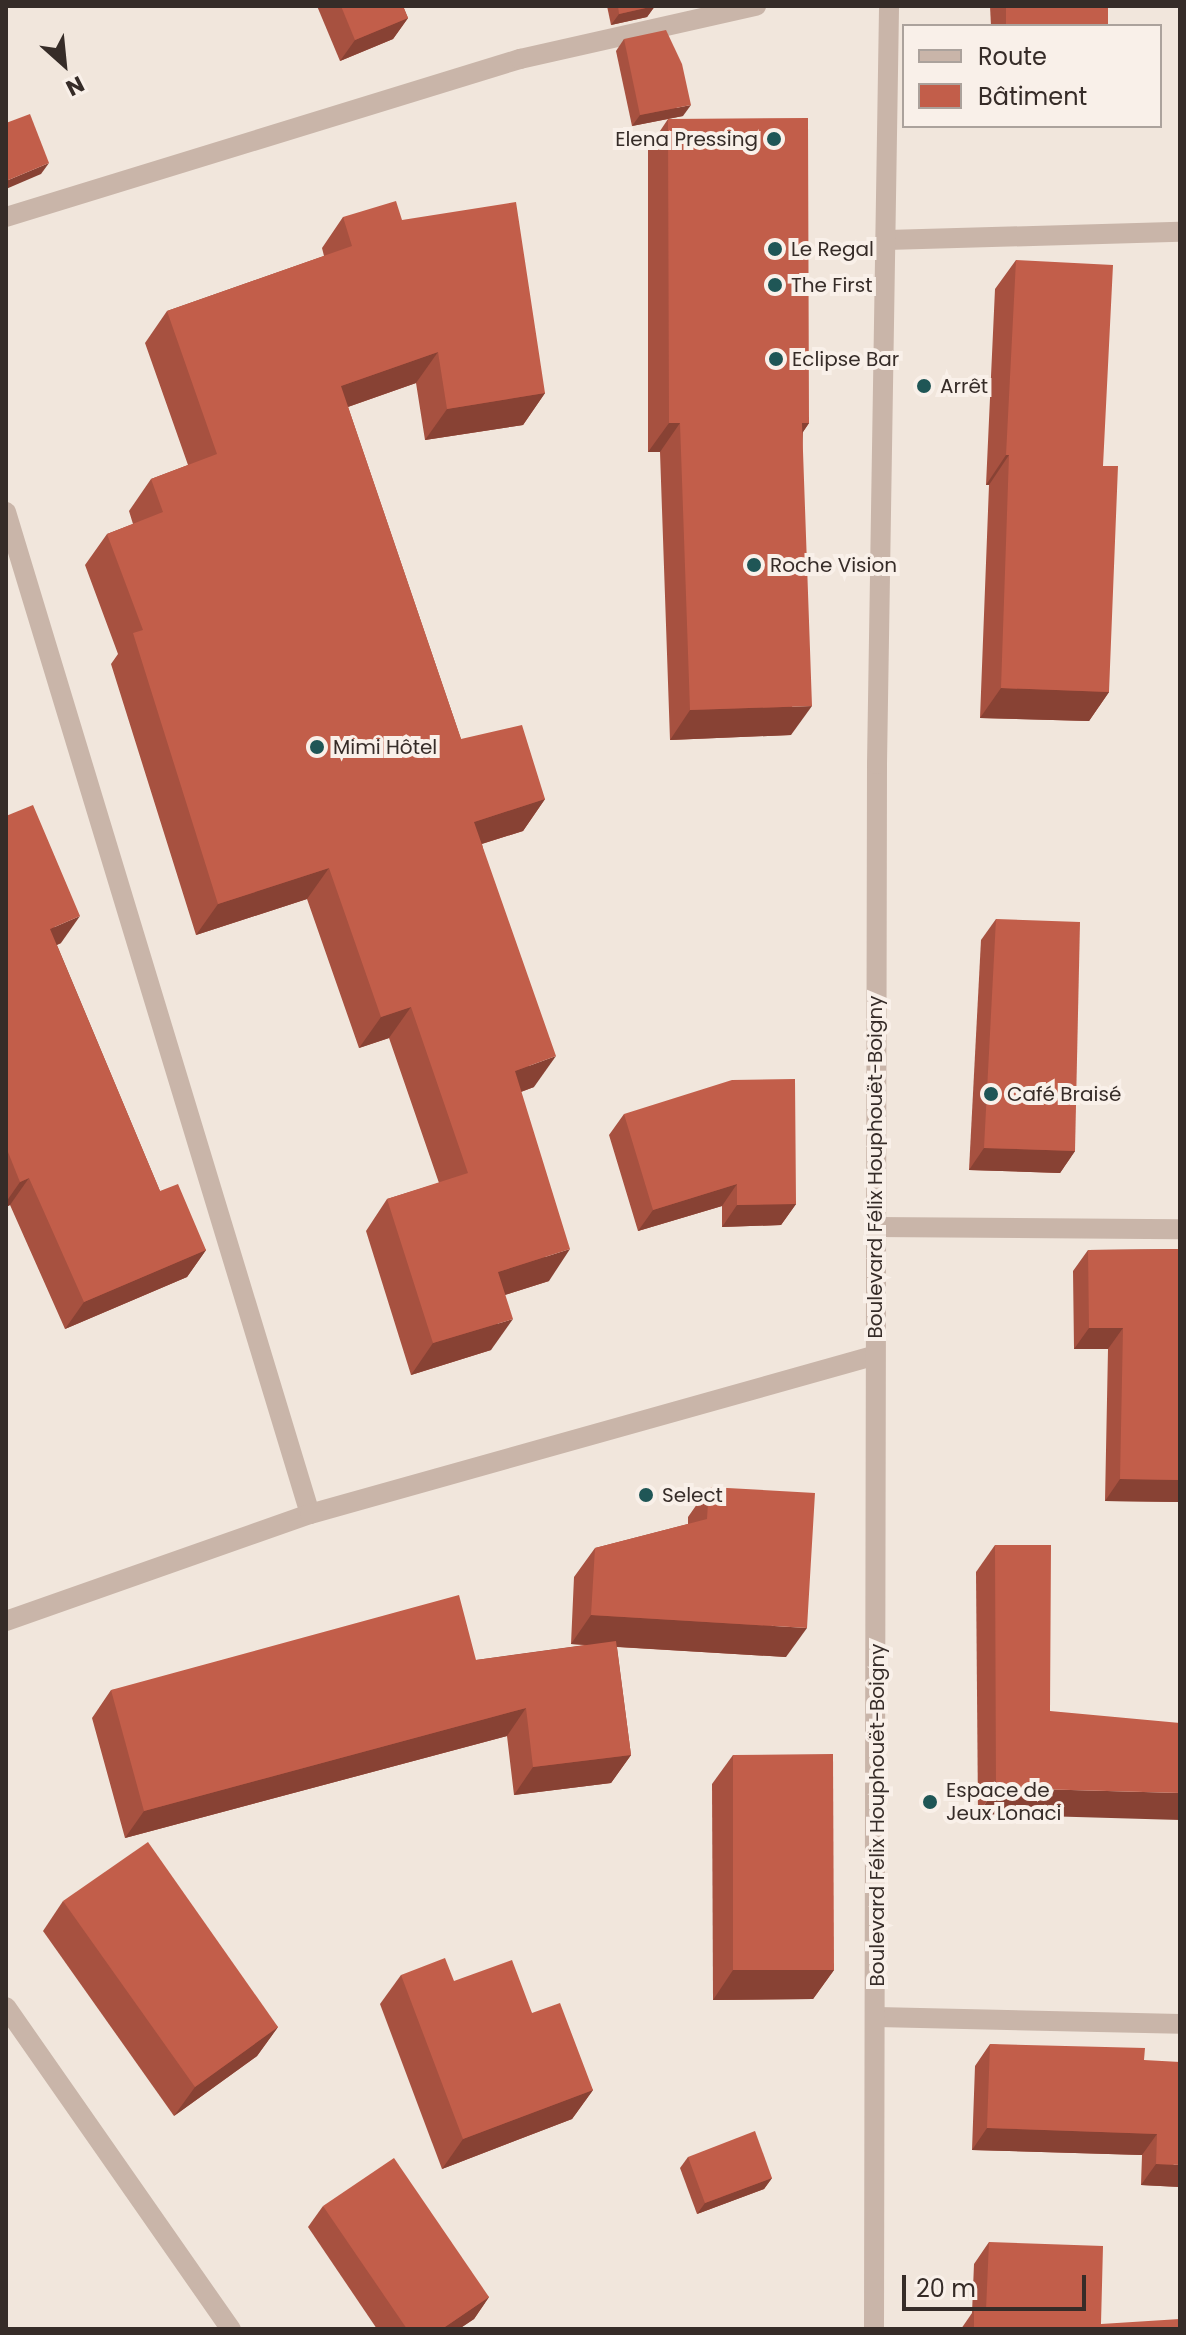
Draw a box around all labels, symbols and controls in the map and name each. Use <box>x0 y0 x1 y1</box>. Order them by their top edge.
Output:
north arrow <box>24 24 104 104</box>
legend <box>902 24 1162 128</box>
text: Route <box>978 40 1047 73</box>
text: N <box>61 68 90 103</box>
text: Bâtiment <box>978 80 1087 113</box>
place label: Elena Pressing <box>615 127 758 151</box>
marker: Elena Pressing <box>765 130 783 148</box>
place label: Le Regal <box>791 237 874 261</box>
marker: Le Regal <box>766 240 784 258</box>
place label: The First <box>791 273 873 297</box>
marker: The First <box>766 276 784 294</box>
place label: Eclipse Bar <box>792 347 899 371</box>
marker: Eclipse Bar <box>767 350 785 368</box>
place label: Arrêt <box>940 374 988 398</box>
marker: Arrêt <box>915 377 933 395</box>
place label: Roche Vision <box>770 553 897 577</box>
marker: Roche Vision <box>745 556 763 574</box>
place label: Mimi Hôtel <box>333 735 437 759</box>
marker: Mimi Hôtel <box>308 738 326 756</box>
street label: Boulevard Félix Houphouët-Boigny <box>863 995 887 1339</box>
place label: Café Braisé <box>1007 1082 1121 1106</box>
marker: Café Braisé <box>982 1085 1000 1103</box>
place label: Select <box>662 1483 723 1507</box>
marker: Select <box>637 1486 655 1504</box>
street label: Boulevard Félix Houphouët-Boigny <box>865 1643 889 1987</box>
place label: Espace de Jeux Lonaci <box>946 1778 1062 1825</box>
marker: Espace de Jeux Lonaci <box>921 1793 939 1811</box>
scale bar <box>906 2259 1090 2309</box>
text: 20 m <box>916 2272 976 2305</box>

